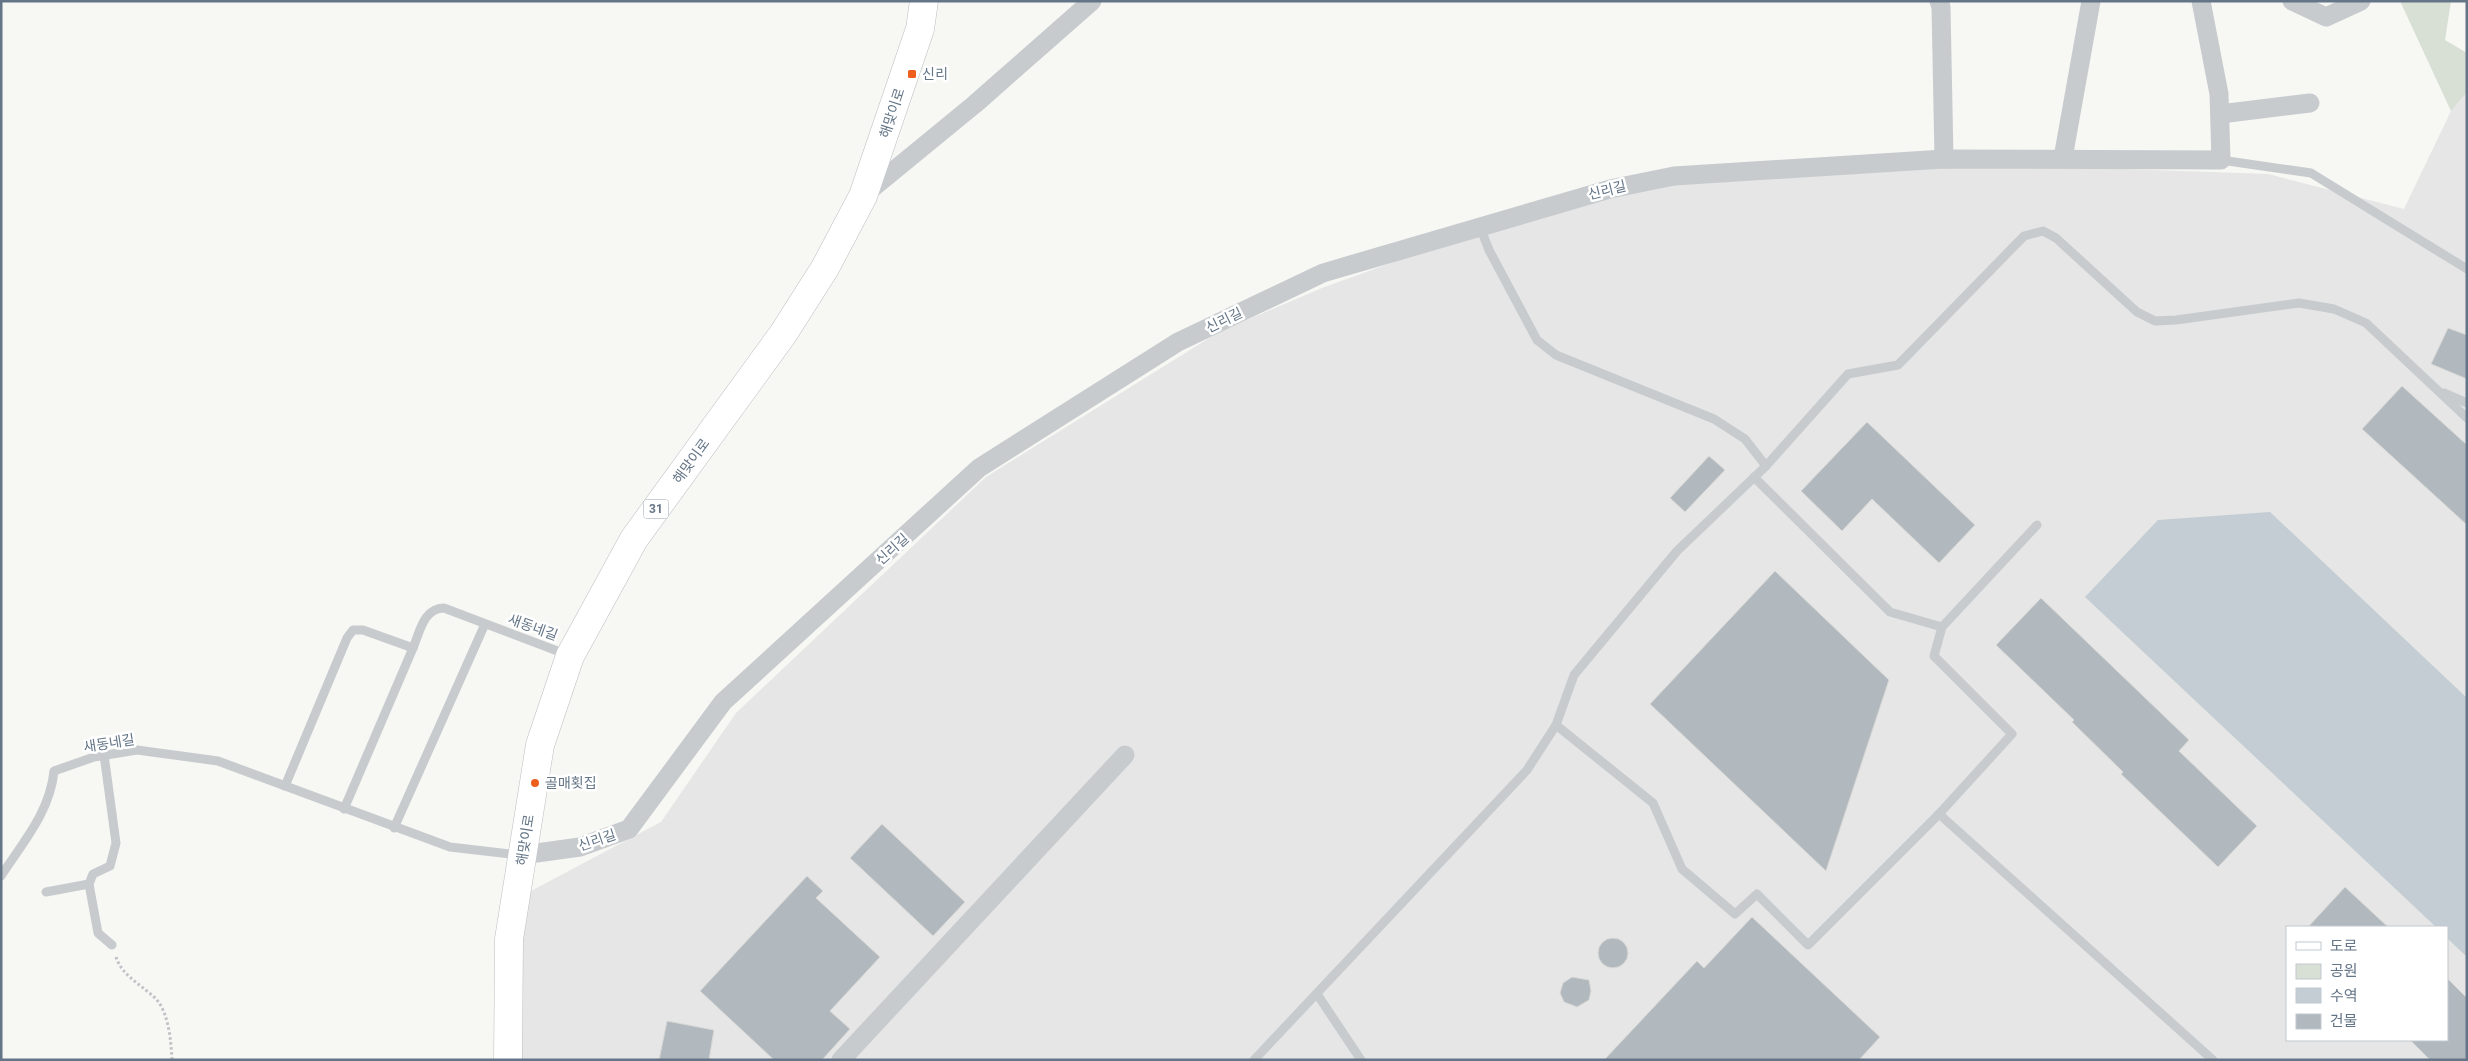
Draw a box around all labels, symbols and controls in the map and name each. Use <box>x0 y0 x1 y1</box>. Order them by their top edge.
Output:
place label: 신리 <box>922 66 948 82</box>
marker: 신리 <box>906 68 918 80</box>
street label: 해맞이로 <box>876 86 908 140</box>
street label: 신리길 <box>1586 178 1628 202</box>
street label: 신리길 <box>1203 304 1245 336</box>
street label: 해맞이로 <box>669 435 713 487</box>
road number: 31 <box>644 499 668 518</box>
street label: 신리길 <box>872 530 912 568</box>
street label: 새동네길 <box>506 611 560 643</box>
street label: 새동네길 <box>82 731 136 755</box>
place label: 골매횟집 <box>545 775 597 791</box>
marker: 골매횟집 <box>529 777 541 789</box>
street label: 해맞이로 <box>513 813 537 867</box>
street label: 신리길 <box>576 826 618 854</box>
legend <box>2286 926 2448 1041</box>
text: 도로 <box>2330 937 2358 955</box>
text: 공원 <box>2330 962 2358 980</box>
text: 수역 <box>2330 987 2358 1005</box>
text: 건물 <box>2330 1012 2358 1030</box>

